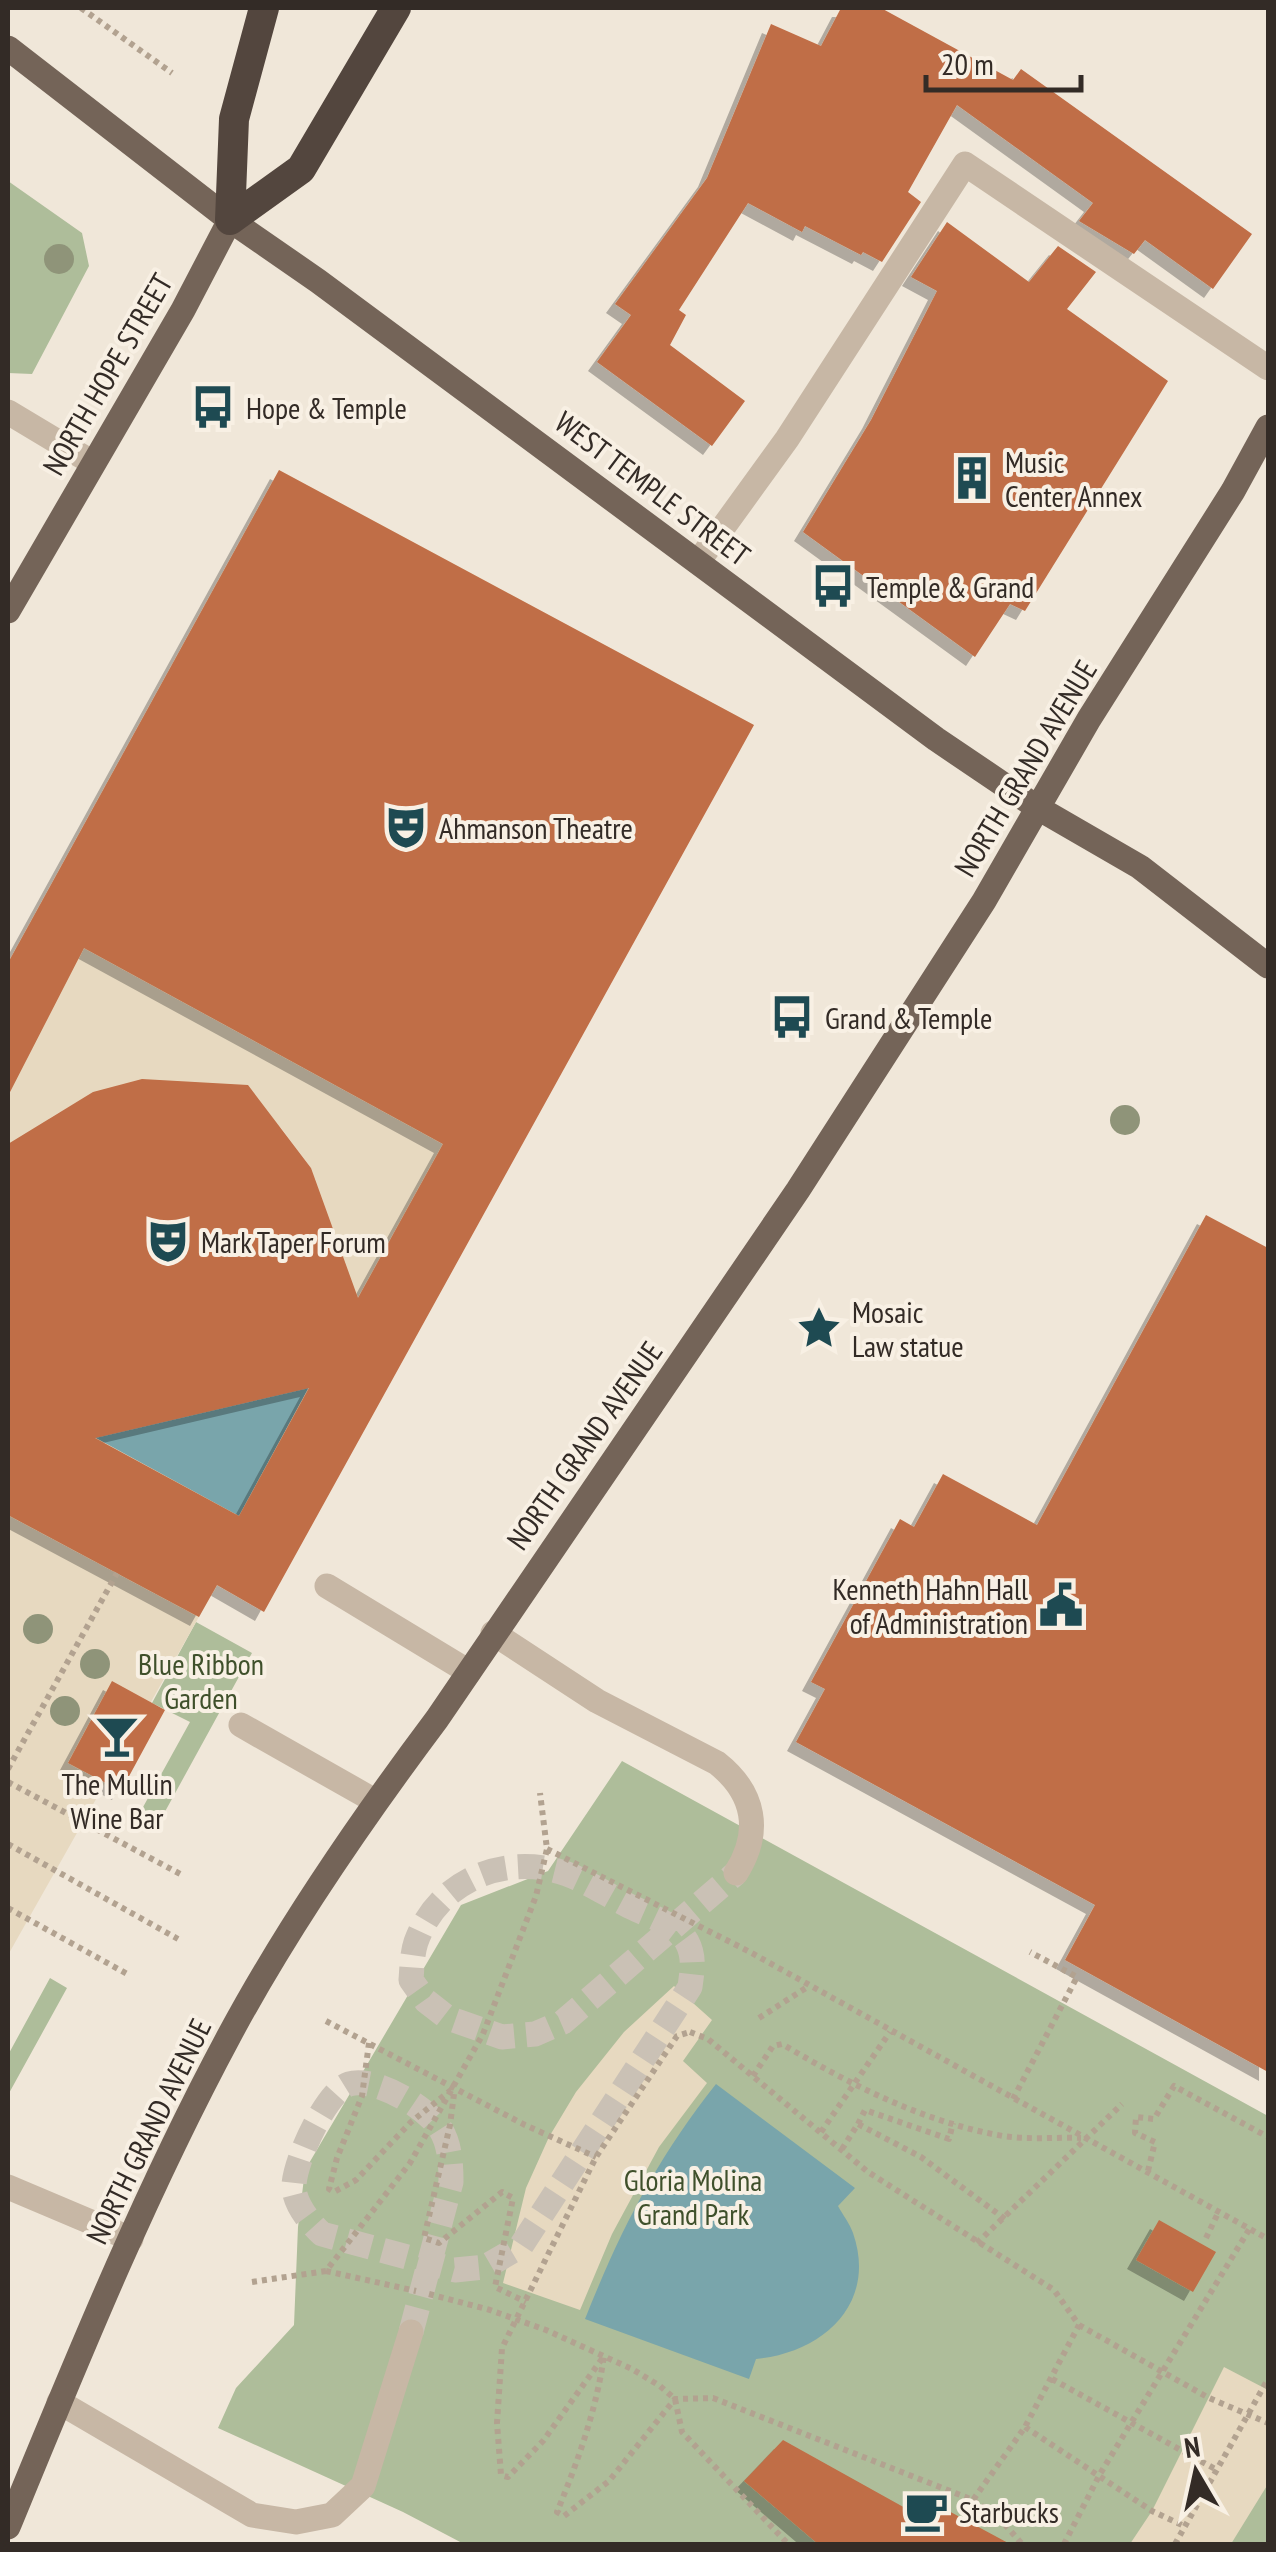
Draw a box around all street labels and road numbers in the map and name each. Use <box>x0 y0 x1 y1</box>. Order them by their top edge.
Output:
street label: NORTH HOPE STREET <box>33 266 181 482</box>
street label: WEST TEMPLE STREET <box>548 402 758 574</box>
street label: NORTH GRAND AVENUE <box>945 653 1105 883</box>
street label: NORTH GRAND AVENUE <box>497 1333 671 1557</box>
street label: NORTH GRAND AVENUE <box>77 2012 219 2250</box>

